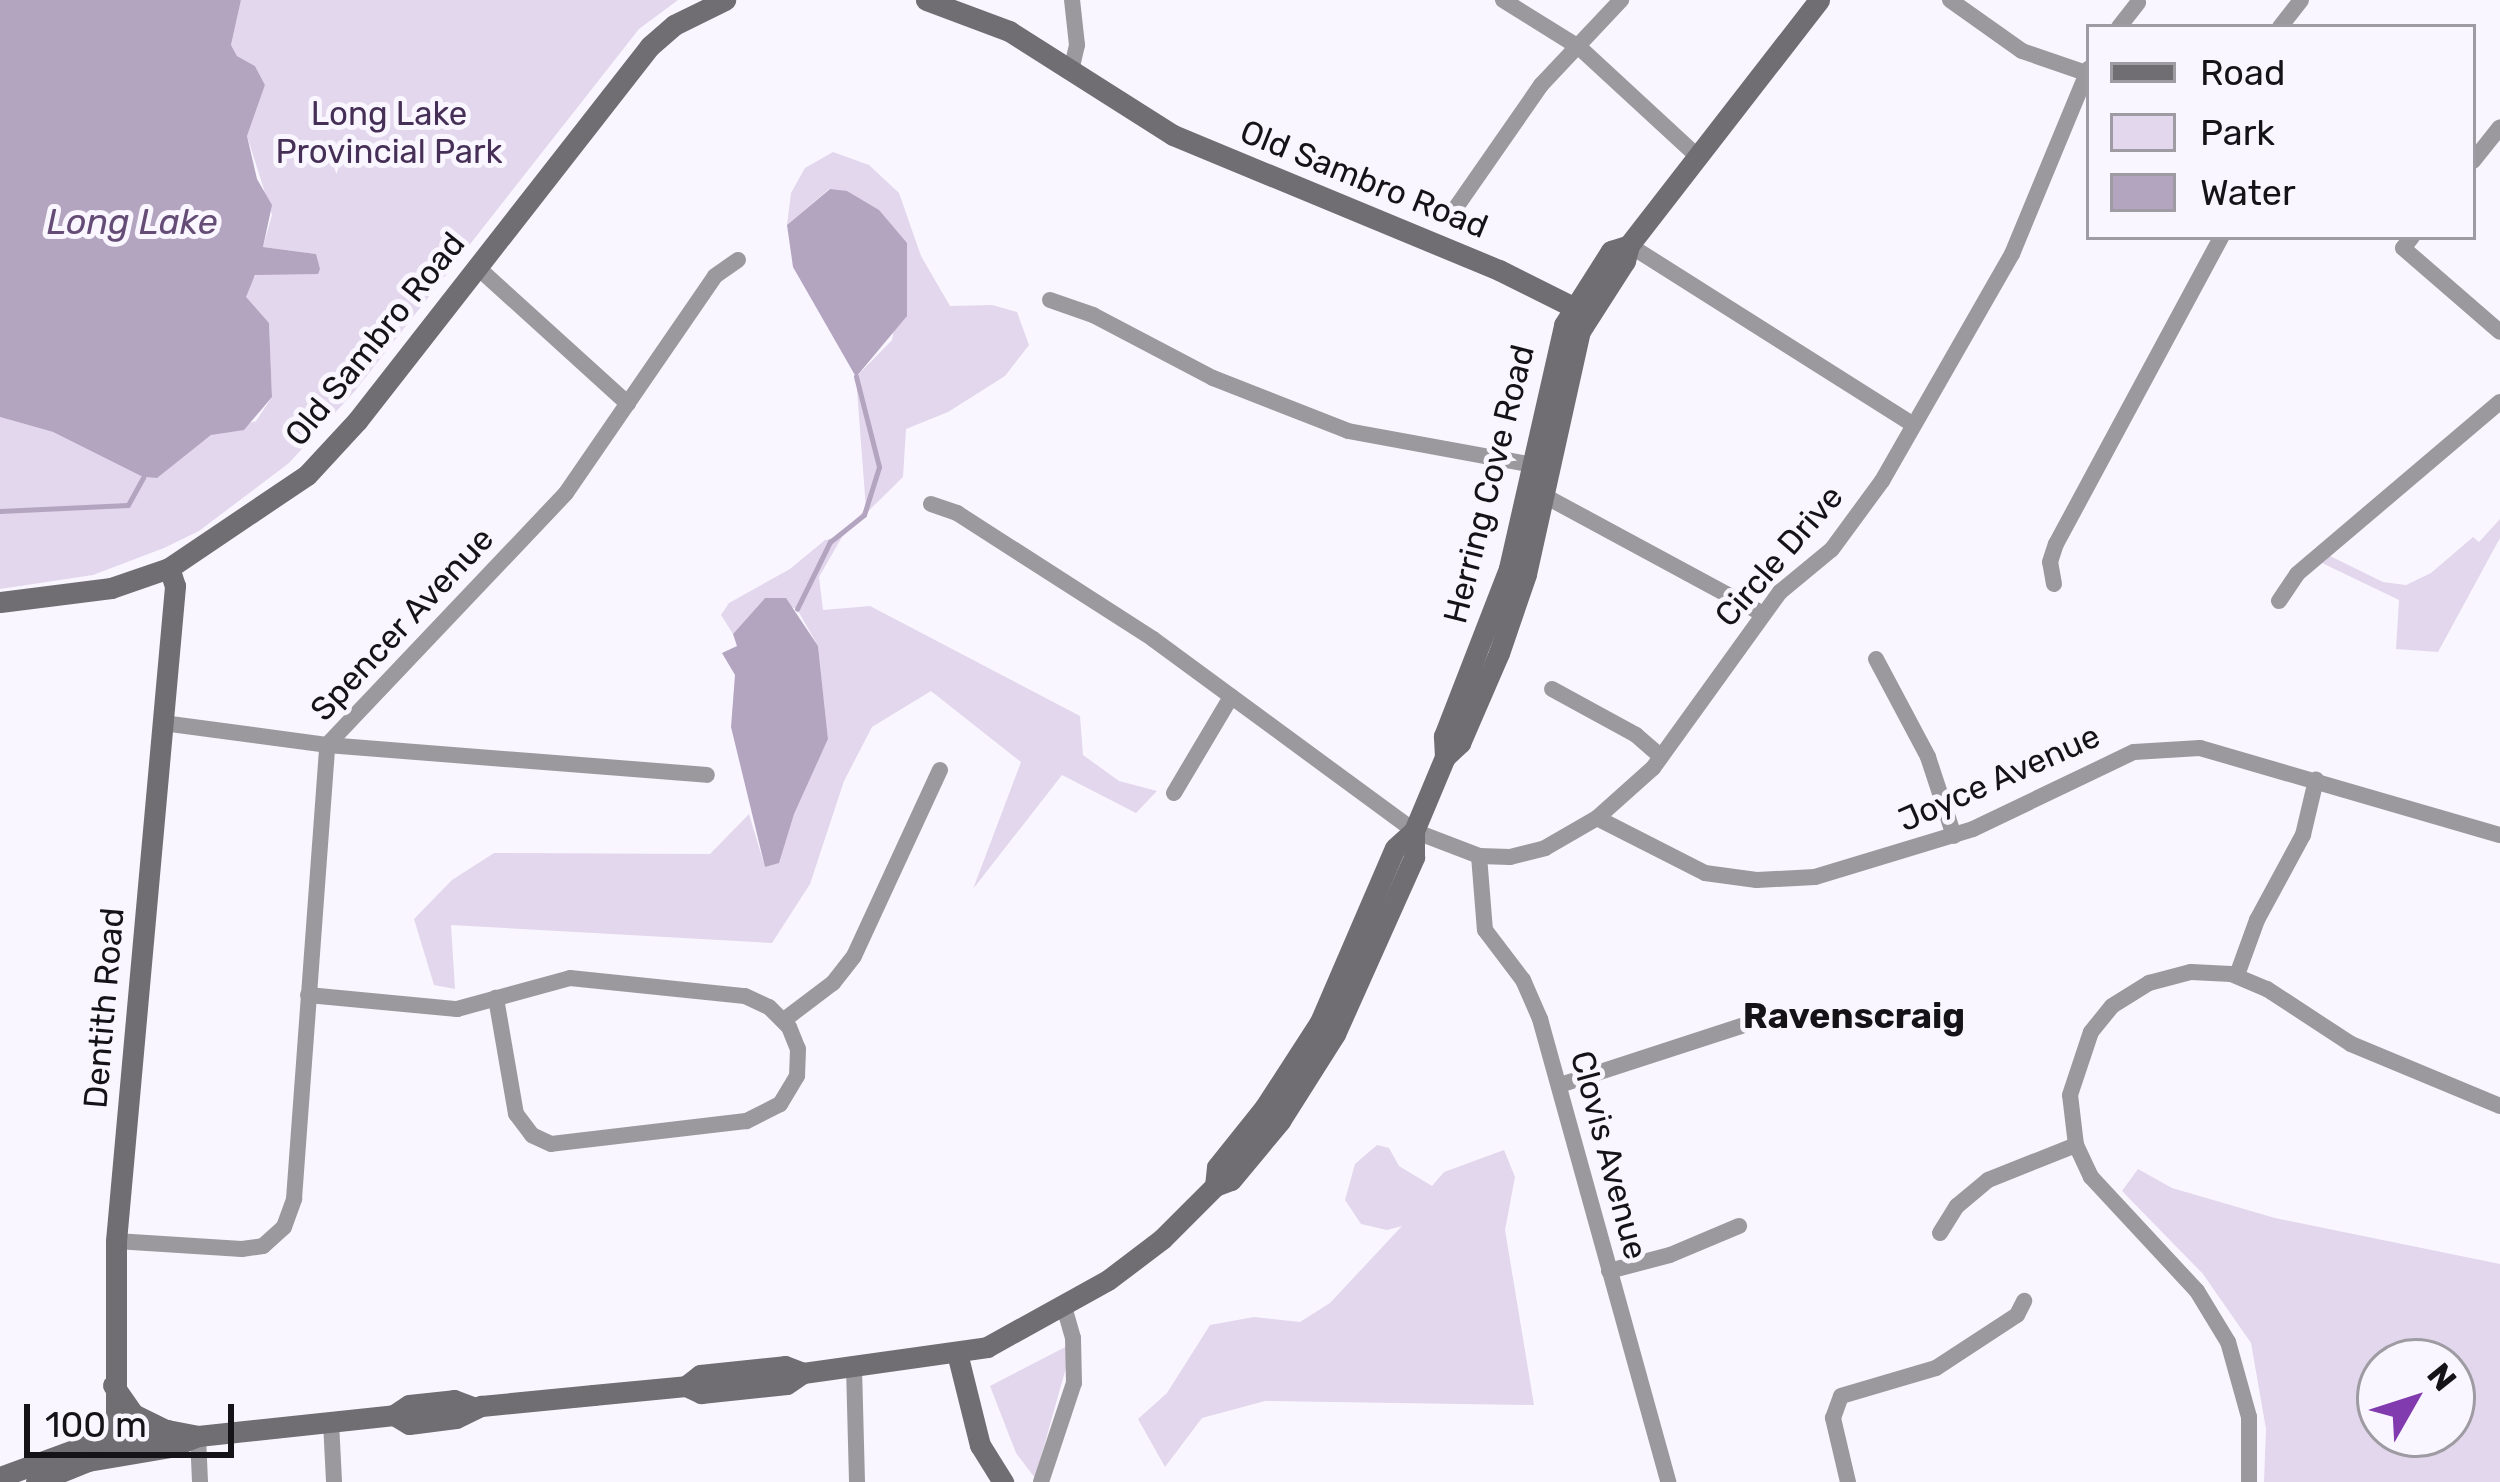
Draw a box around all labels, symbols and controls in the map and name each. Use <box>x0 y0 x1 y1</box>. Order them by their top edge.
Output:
legend <box>2086 24 2476 240</box>
text: Road <box>2200 51 2285 94</box>
park label: Long Lake Provincial Park <box>275 94 503 172</box>
street label: Old Sambro Road <box>1235 111 1493 247</box>
text: Park <box>2200 111 2275 154</box>
text: Water <box>2200 171 2296 214</box>
water label: Long Lake <box>46 200 218 244</box>
street label: Old Sambro Road <box>277 224 473 454</box>
street label: Herring Cove Road <box>1435 341 1543 627</box>
street label: Circle Drive <box>1707 477 1851 635</box>
street label: Spencer Avenue <box>302 519 502 729</box>
street label: Joyce Avenue <box>1892 716 2106 840</box>
street label: Dentith Road <box>76 906 132 1110</box>
district label: Ravenscraig <box>1743 994 1965 1038</box>
street label: Clovis Avenue <box>1562 1046 1656 1264</box>
north arrow <box>2356 1338 2476 1458</box>
text: N <box>2419 1355 2465 1398</box>
scale bar <box>30 1380 240 1454</box>
text: 100 m <box>45 1403 147 1446</box>

